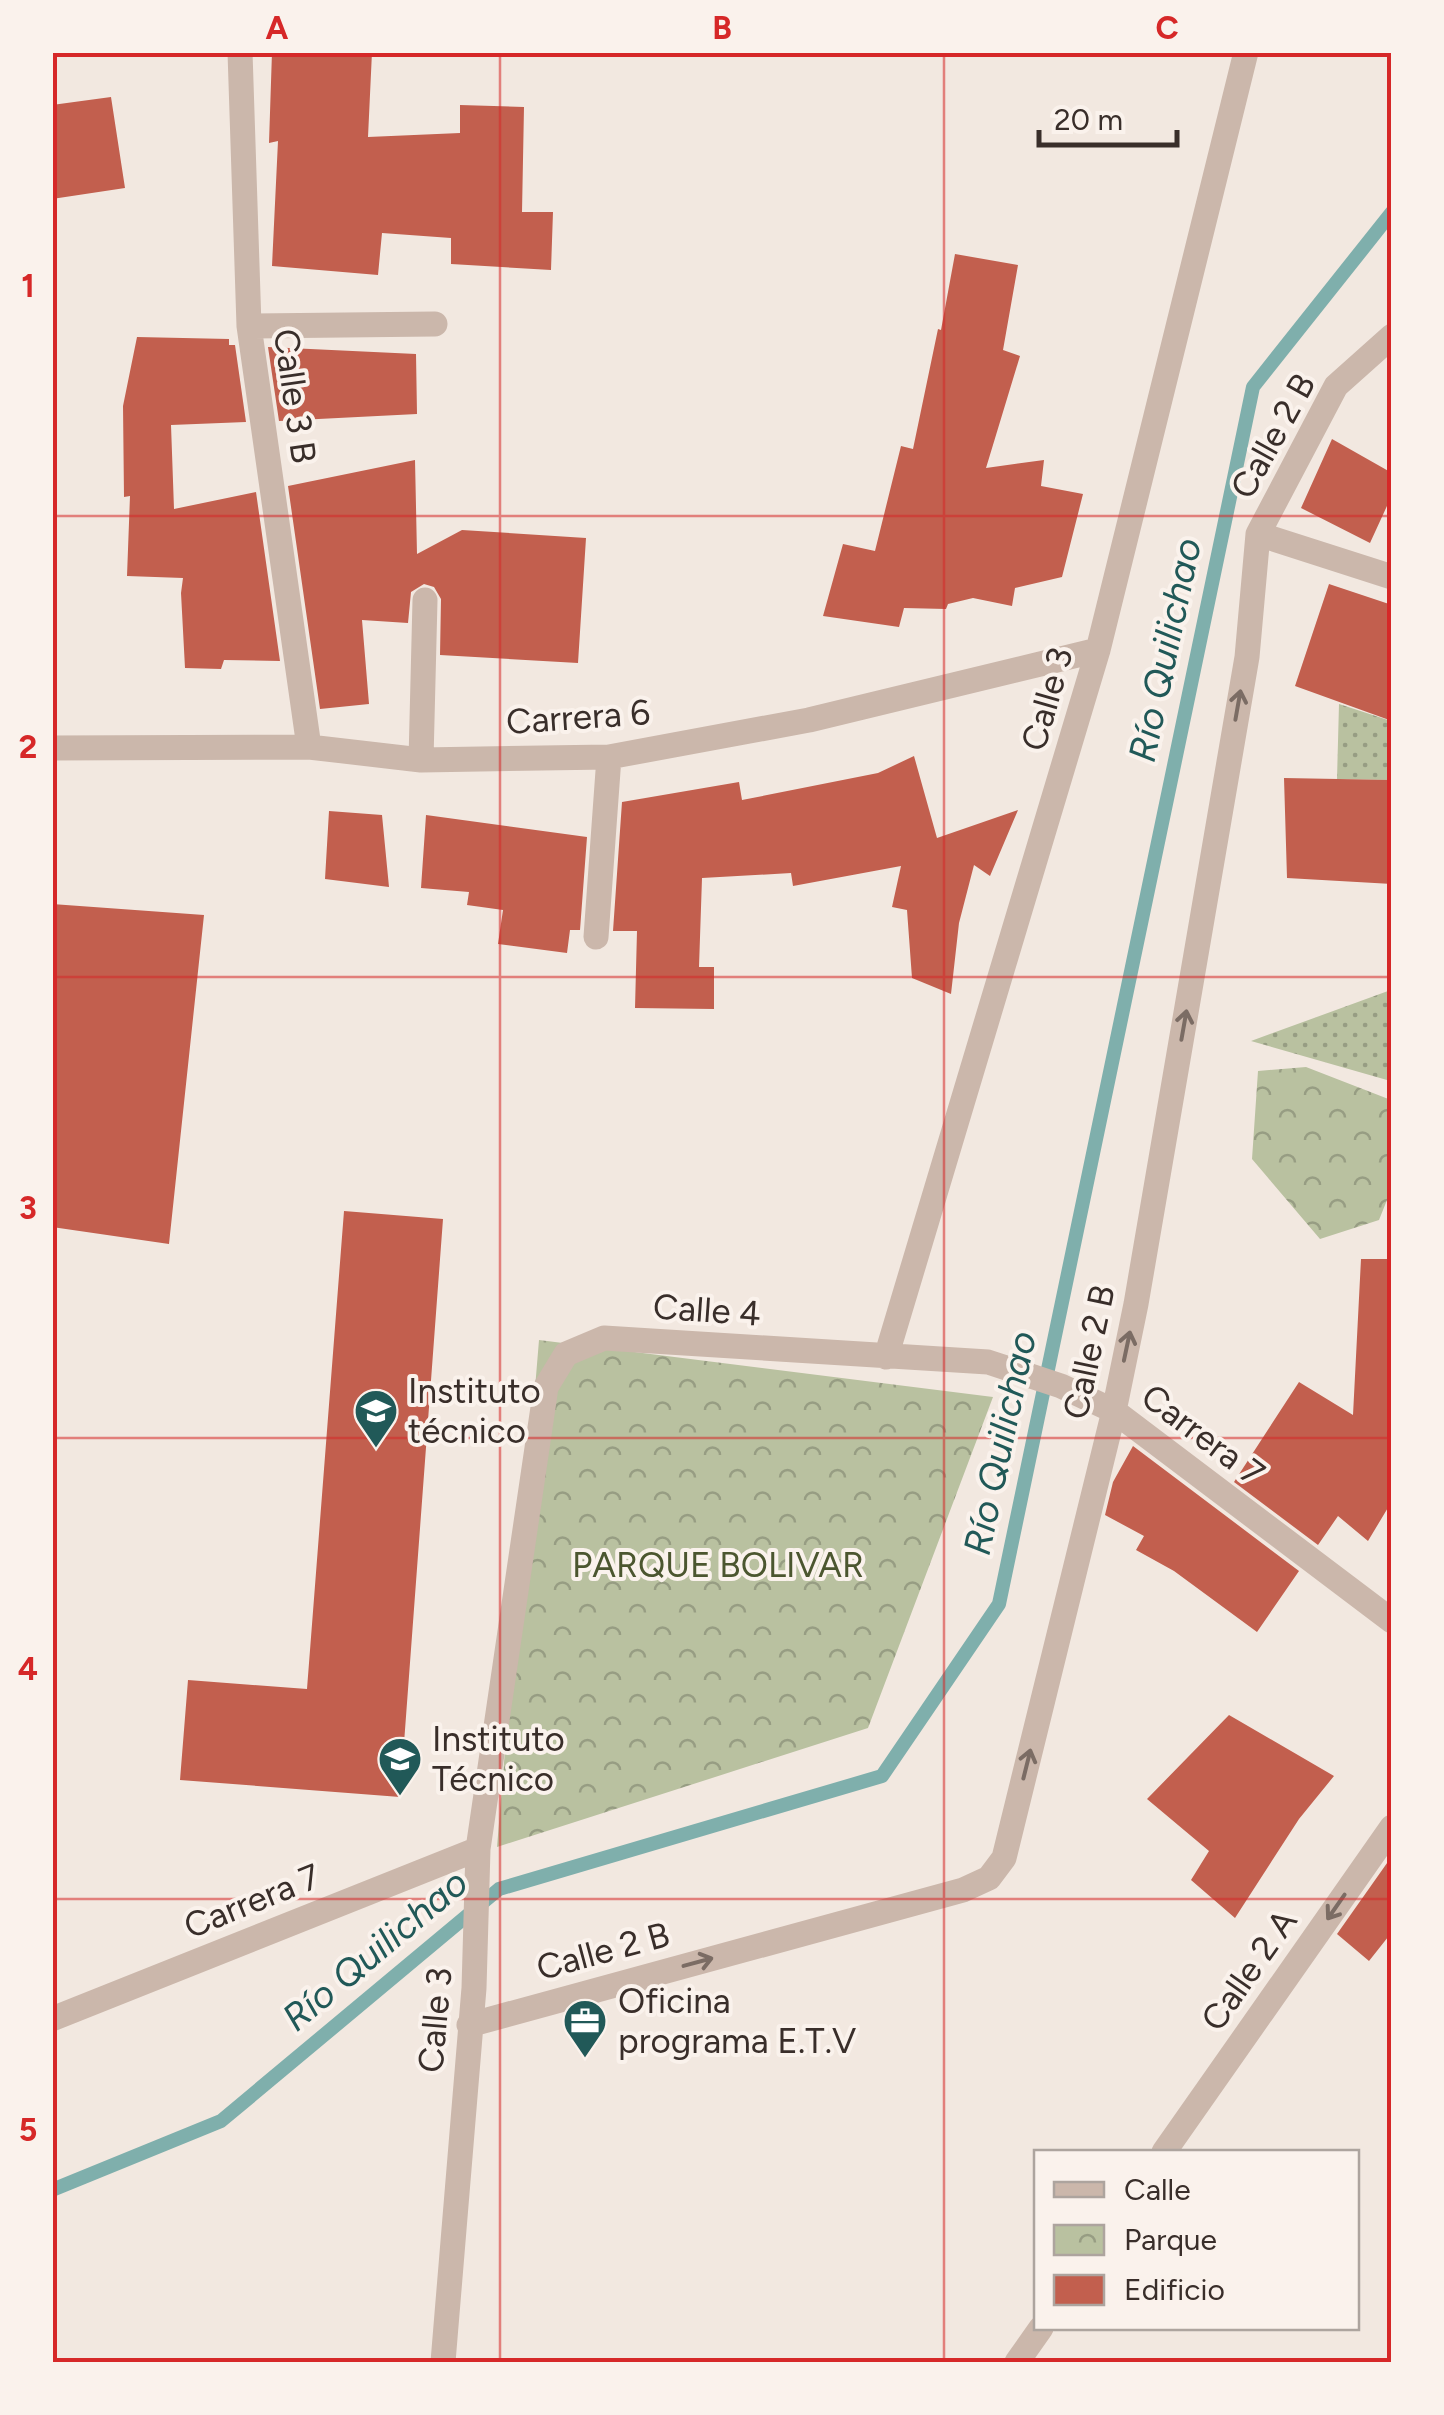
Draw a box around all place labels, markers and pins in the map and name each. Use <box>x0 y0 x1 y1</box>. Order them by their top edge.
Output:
place label: Instituto técnico <box>408 1370 541 1452</box>
school or university icon: Instituto técnico <box>353 1388 399 1449</box>
place label: Instituto Técnico <box>432 1718 565 1800</box>
school or university icon: Instituto Técnico <box>377 1736 423 1797</box>
place label: Oficina programa E.T.V <box>618 1980 856 2062</box>
office icon: Oficina programa E.T.V <box>562 1998 608 2059</box>

